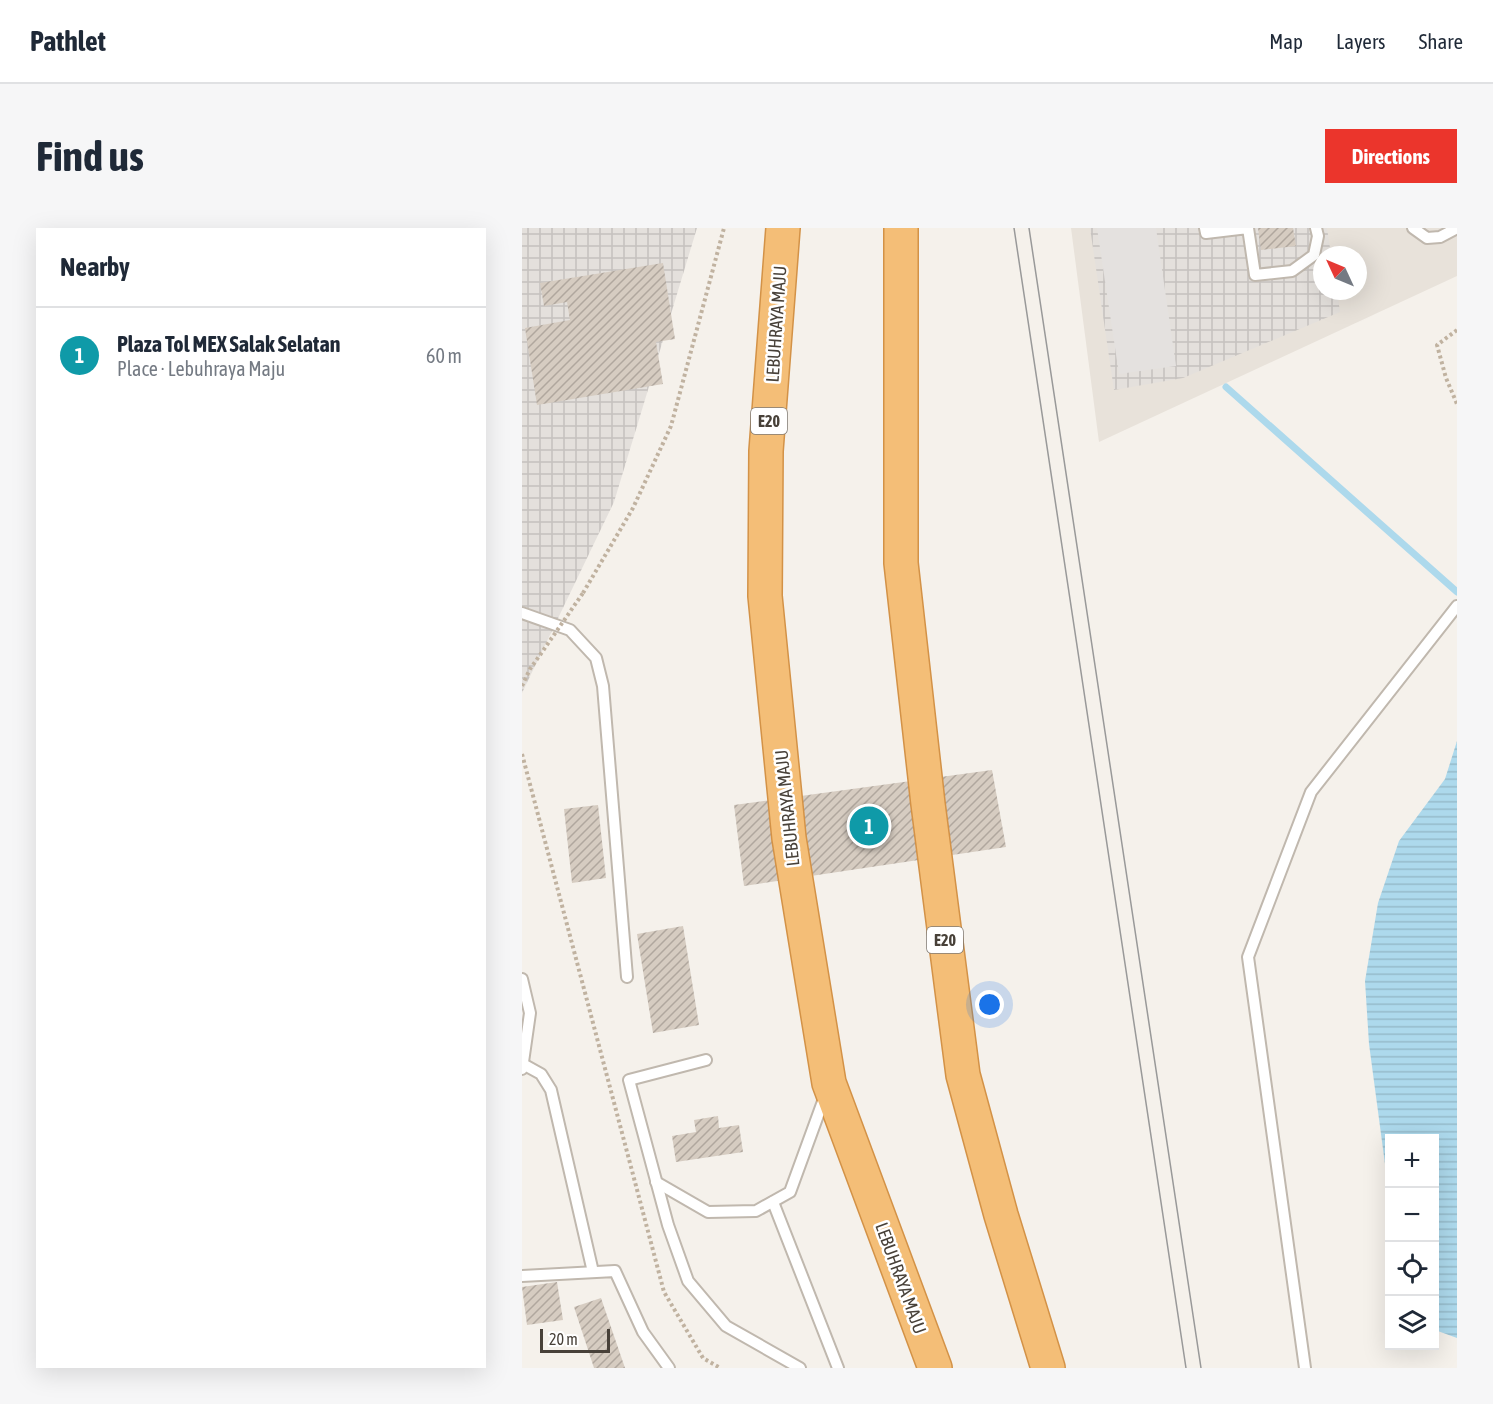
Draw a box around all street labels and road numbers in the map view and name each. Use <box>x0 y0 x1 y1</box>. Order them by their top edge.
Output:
street label: LEBUHRAYA MAJU <box>761 265 791 383</box>
road number: E20 <box>751 408 787 434</box>
street label: LEBUHRAYA MAJU <box>770 749 804 867</box>
road number: E20 <box>927 927 963 953</box>
street label: LEBUHRAYA MAJU <box>871 1220 931 1336</box>

